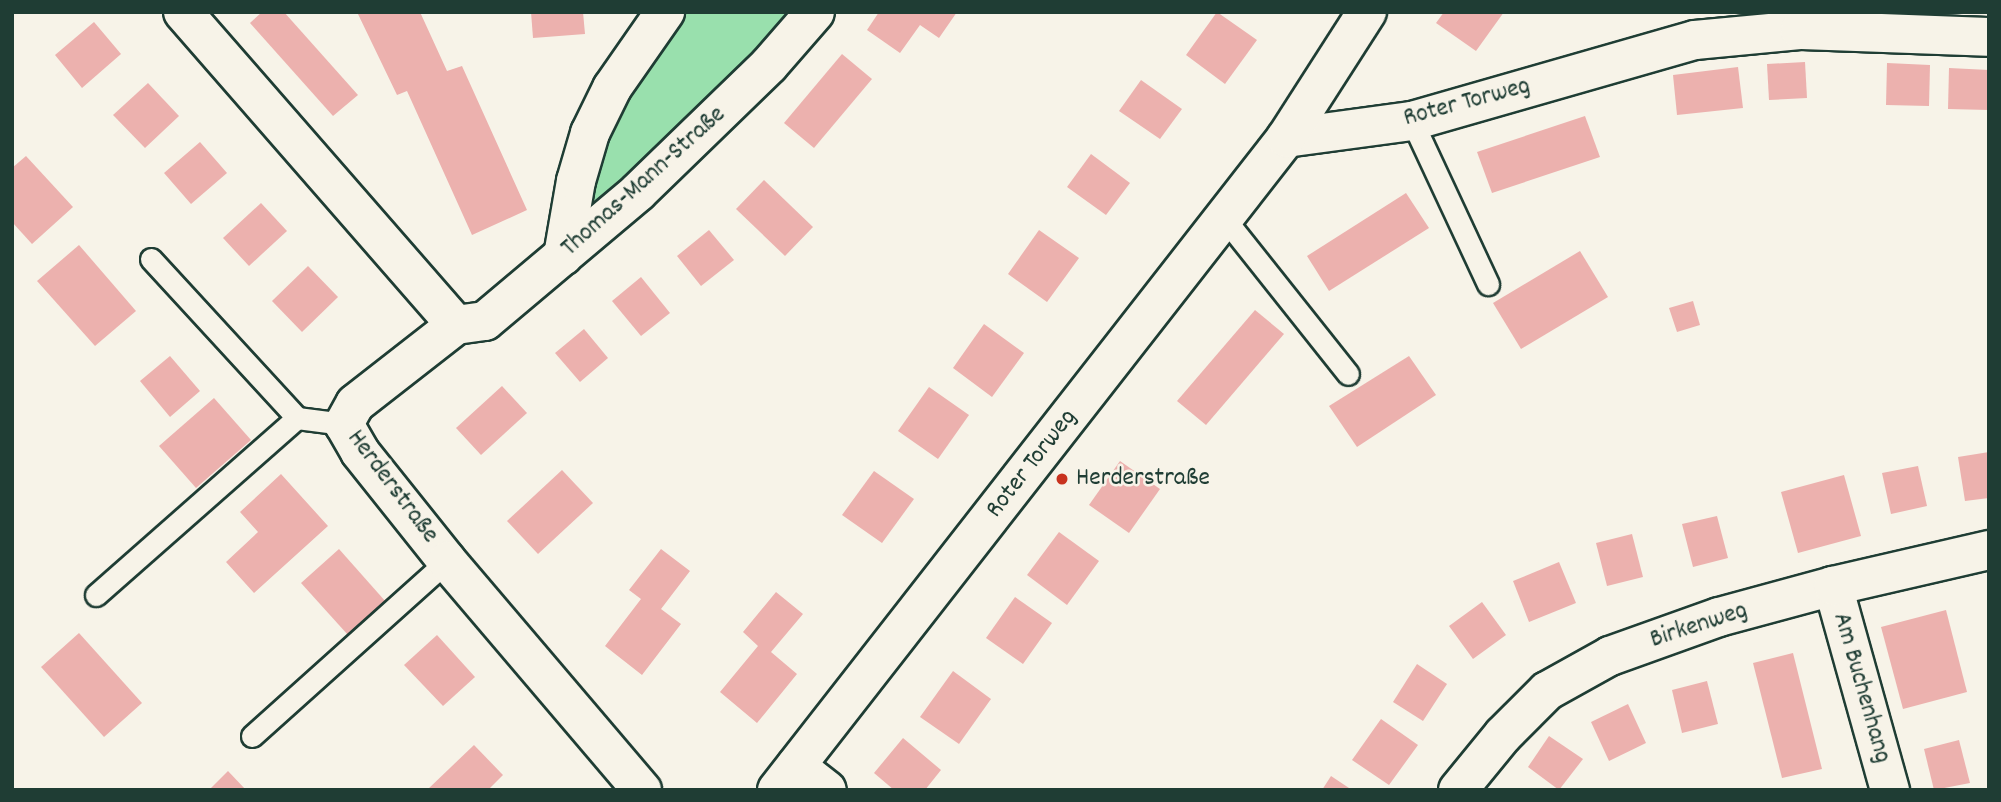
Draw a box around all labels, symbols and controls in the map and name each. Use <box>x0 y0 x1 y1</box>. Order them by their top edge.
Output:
street label: Roter Torweg <box>1400 71 1534 135</box>
street label: Thomas-Mann-Straße <box>555 100 733 264</box>
street label: Roter Torweg <box>980 403 1084 525</box>
street label: Herderstraße <box>339 424 445 550</box>
place label: Herderstraße <box>1076 463 1210 495</box>
marker: Herderstraße <box>1054 471 1070 487</box>
street label: Birkenweg <box>1646 596 1752 656</box>
street label: Am Buchenhang <box>1825 609 1897 767</box>

